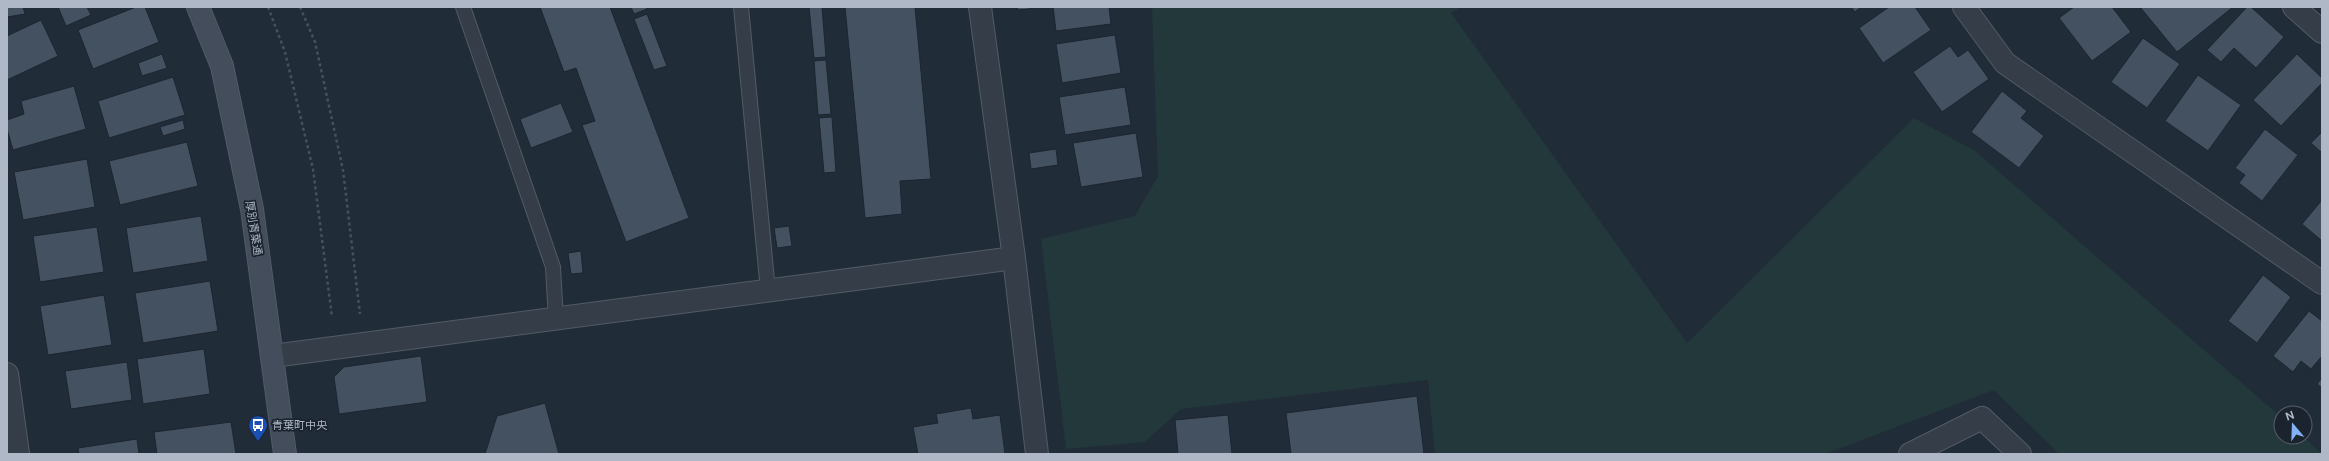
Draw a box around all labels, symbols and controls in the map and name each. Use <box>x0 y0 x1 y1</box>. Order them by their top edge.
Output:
street label: 厚別青葉通 <box>244 200 264 256</box>
north arrow <box>2273 405 2313 445</box>
text: N <box>2284 408 2296 423</box>
bus stop icon: 青葉町中央 <box>247 414 269 442</box>
place label: 青葉町中央 <box>272 419 328 431</box>

